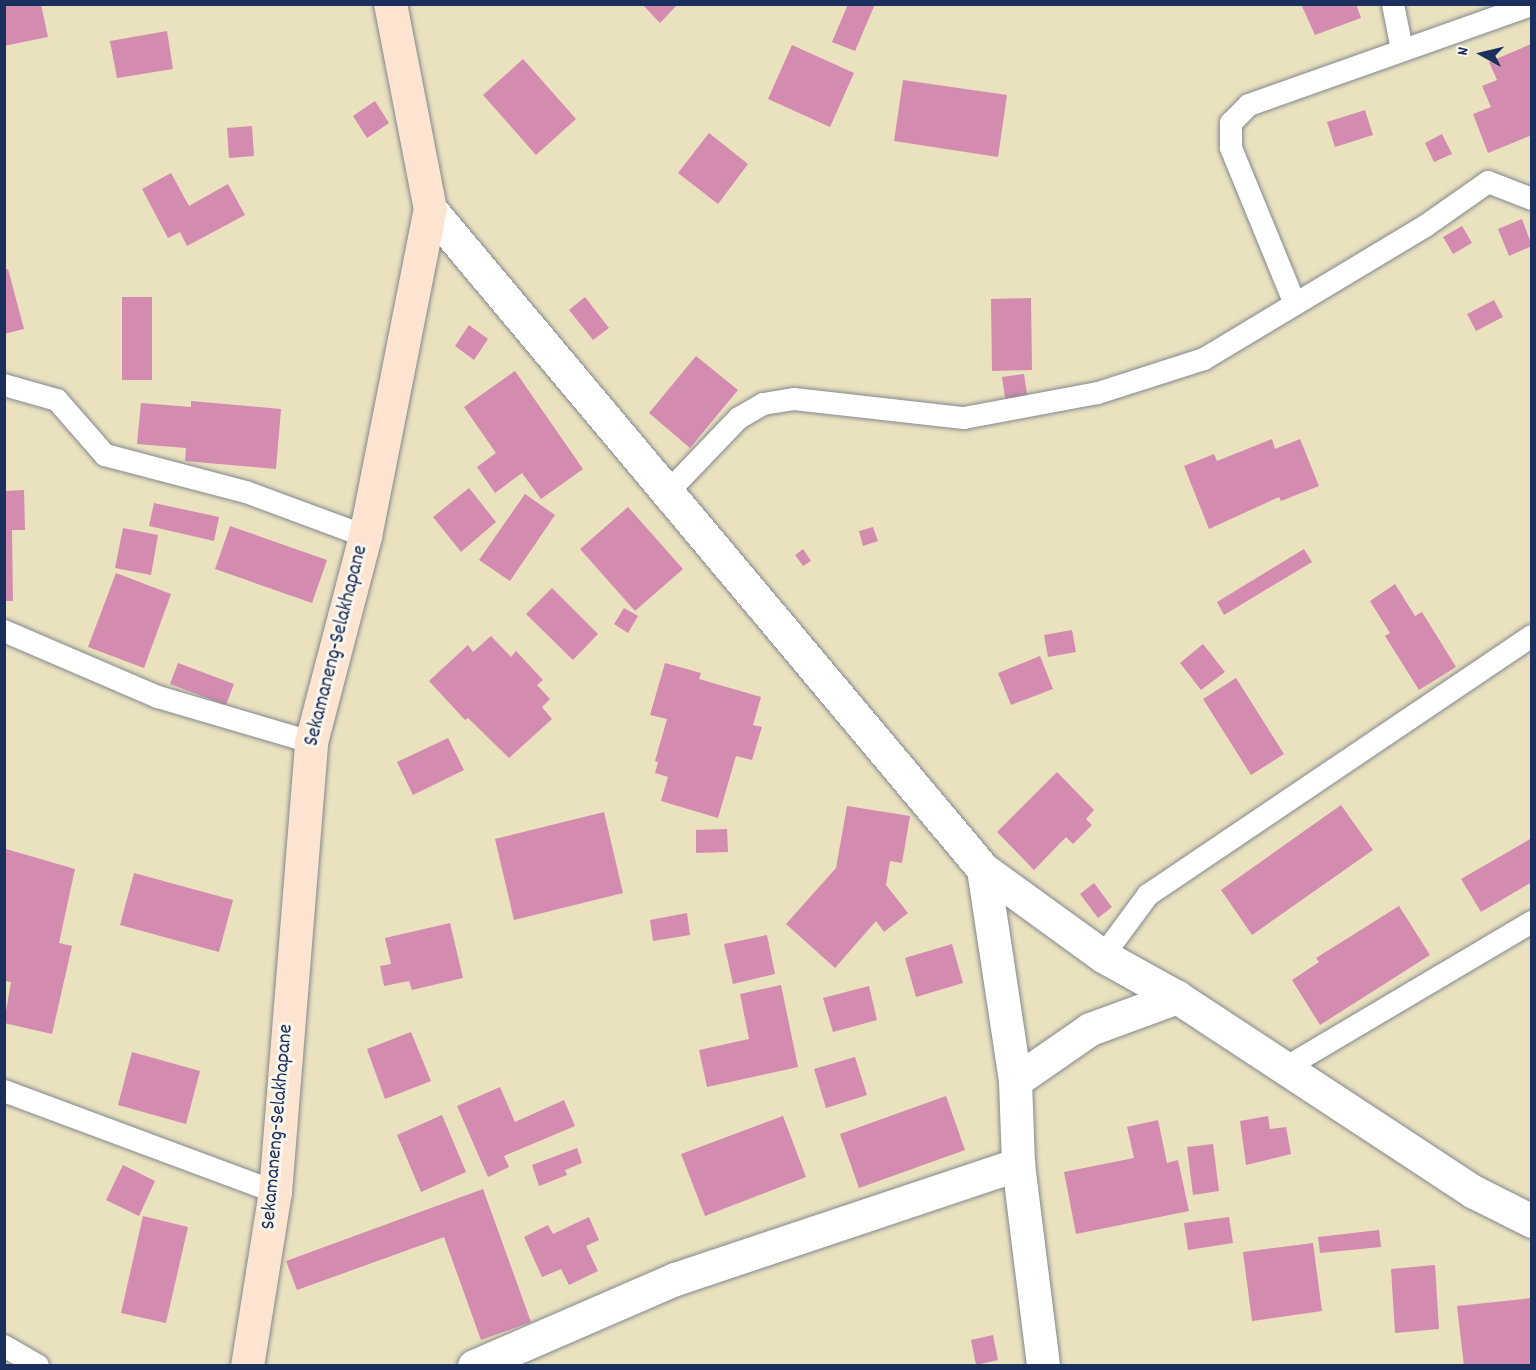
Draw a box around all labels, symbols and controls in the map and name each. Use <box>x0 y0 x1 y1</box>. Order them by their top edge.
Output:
north arrow <box>1452 24 1512 84</box>
text: N <box>1452 46 1476 57</box>
street label: Sekamaneng-Selakhapane <box>300 543 374 749</box>
street label: Sekamaneng-Selakhapane <box>256 1023 300 1231</box>

